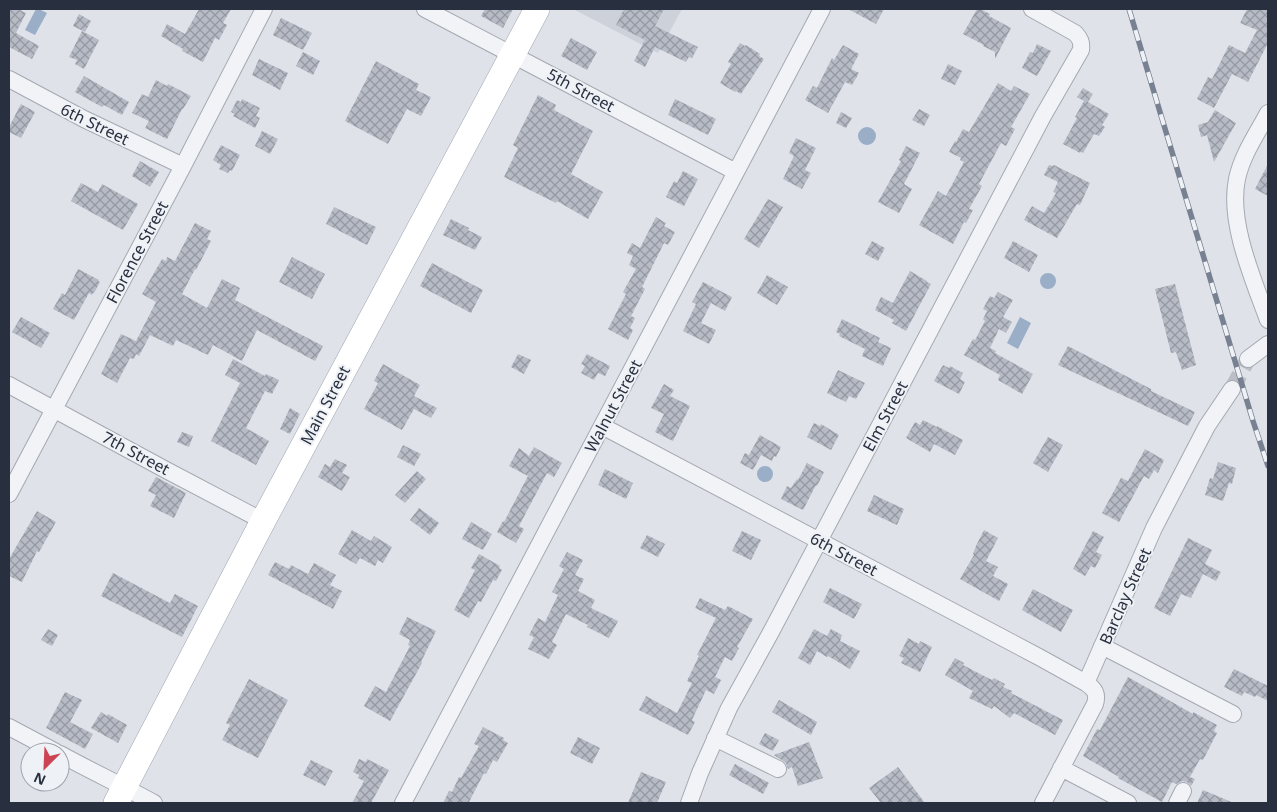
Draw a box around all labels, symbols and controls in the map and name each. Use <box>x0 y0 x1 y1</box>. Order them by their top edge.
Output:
street label: 5th Street <box>543 63 619 117</box>
street label: 6th Street <box>57 98 133 150</box>
street label: Florence Street <box>101 197 173 307</box>
street label: Walnut Street <box>579 356 647 456</box>
street label: Main Street <box>295 362 355 448</box>
street label: Elm Street <box>857 377 913 455</box>
street label: 7th Street <box>98 426 174 480</box>
street label: 6th Street <box>806 527 882 581</box>
street label: Barclay Street <box>1094 544 1156 648</box>
north arrow <box>20 742 70 792</box>
text: N <box>30 768 49 790</box>

